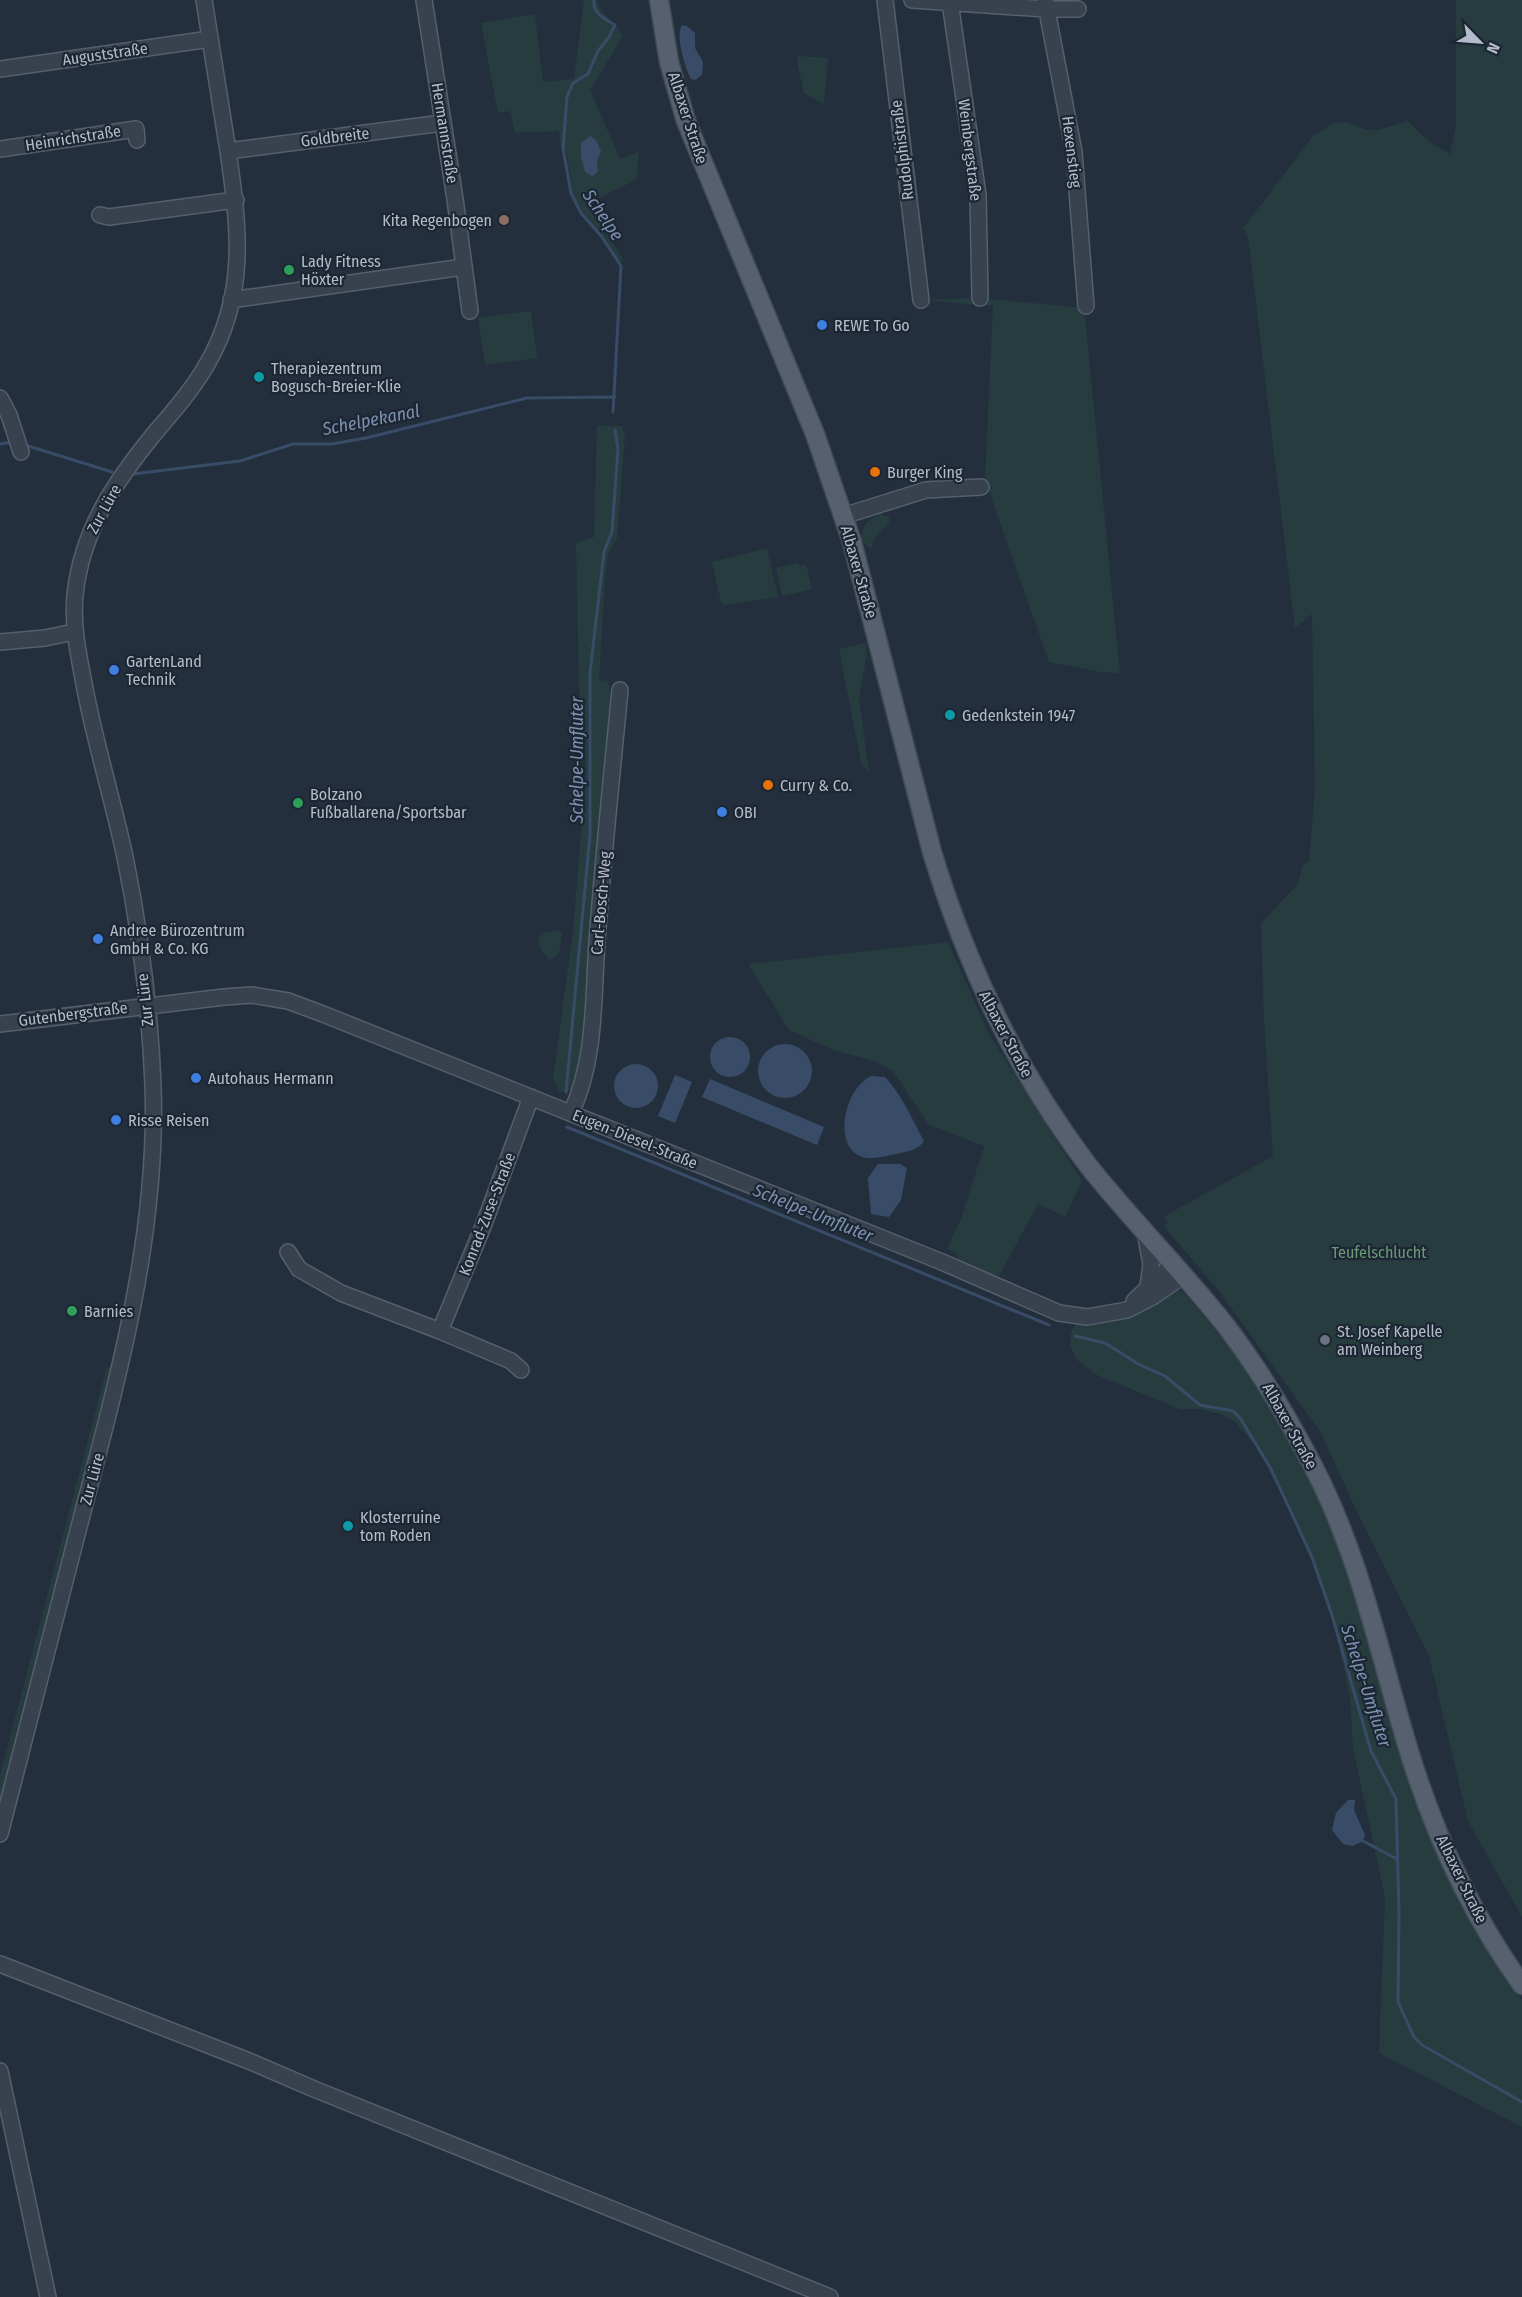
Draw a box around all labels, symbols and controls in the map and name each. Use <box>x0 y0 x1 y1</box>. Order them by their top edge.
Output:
north arrow <box>1450 12 1510 72</box>
street label: Auguststraße <box>61 39 149 69</box>
text: N <box>1483 40 1504 56</box>
street label: Albaxer Straße <box>664 70 712 166</box>
street label: Hermannstraße <box>428 81 462 185</box>
street label: Weinbergstraße <box>954 98 986 202</box>
street label: Rudolphistraße <box>886 99 918 201</box>
street label: Hexenstieg <box>1058 115 1086 189</box>
street label: Heinrichstraße <box>24 121 122 155</box>
street label: Goldbreite <box>300 123 370 151</box>
water label: Schelpe <box>577 184 628 245</box>
place label: Kita Regenbogen <box>382 211 492 230</box>
marker: Kita Regenbogen <box>497 213 511 227</box>
place label: Lady Fitness Höxter <box>301 252 381 289</box>
marker: Lady Fitness Höxter <box>282 263 296 277</box>
place label: REWE To Go <box>834 316 910 335</box>
marker: REWE To Go <box>815 318 829 332</box>
place label: Therapiezentrum Bogusch-Breier-Klie <box>271 359 401 396</box>
marker: Therapiezentrum Bogusch-Breier-Klie <box>252 370 266 384</box>
water label: Schelpekanal <box>319 400 422 440</box>
place label: Burger King <box>887 463 963 482</box>
marker: Burger King <box>868 465 882 479</box>
street label: Zur Lüre <box>83 481 125 537</box>
street label: Albaxer Straße <box>837 523 881 621</box>
place label: GartenLand Technik <box>126 652 202 689</box>
marker: GartenLand Technik <box>107 663 121 677</box>
water label: Schelpe-Umfluter <box>566 696 588 825</box>
place label: Gedenkstein 1947 <box>962 706 1076 725</box>
marker: Gedenkstein 1947 <box>943 708 957 722</box>
place label: Curry & Co. <box>780 776 852 795</box>
marker: Curry & Co. <box>761 778 775 792</box>
place label: Bolzano Fußballarena/Sportsbar <box>310 785 467 822</box>
marker: Bolzano Fußballarena/Sportsbar <box>291 796 305 810</box>
place label: OBI <box>734 803 757 822</box>
marker: OBI <box>715 805 729 819</box>
street label: Carl-Bosch-Weg <box>587 850 615 956</box>
place label: Andree Bürozentrum GmbH & Co. KG <box>110 921 245 958</box>
marker: Andree Bürozentrum GmbH & Co. KG <box>91 932 105 946</box>
street label: Zur Lüre <box>133 972 157 1027</box>
street label: Albaxer Straße <box>975 987 1037 1081</box>
street label: Gutenbergstraße <box>17 998 129 1030</box>
place label: Autohaus Hermann <box>208 1069 334 1088</box>
marker: Autohaus Hermann <box>189 1071 203 1085</box>
street label: Eugen-Diesel-Straße <box>570 1105 700 1173</box>
place label: Risse Reisen <box>128 1111 210 1130</box>
marker: Risse Reisen <box>109 1113 123 1127</box>
street label: Konrad-Zuse-Straße <box>455 1150 519 1278</box>
water label: Schelpe-Umfluter <box>749 1179 877 1247</box>
park label: Teufelschlucht <box>1332 1243 1427 1262</box>
place label: Barnies <box>84 1302 134 1321</box>
marker: Barnies <box>65 1304 79 1318</box>
place label: St. Josef Kapelle am Weinberg <box>1337 1322 1443 1359</box>
marker: St. Josef Kapelle am Weinberg <box>1318 1333 1332 1347</box>
street label: Albaxer Straße <box>1259 1380 1322 1472</box>
street label: Zur Lüre <box>76 1451 108 1507</box>
place label: Klosterruine tom Roden <box>360 1508 441 1545</box>
marker: Klosterruine tom Roden <box>341 1519 355 1533</box>
water label: Schelpe-Umfluter <box>1336 1621 1396 1751</box>
street label: Albaxer Straße <box>1433 1832 1492 1926</box>

